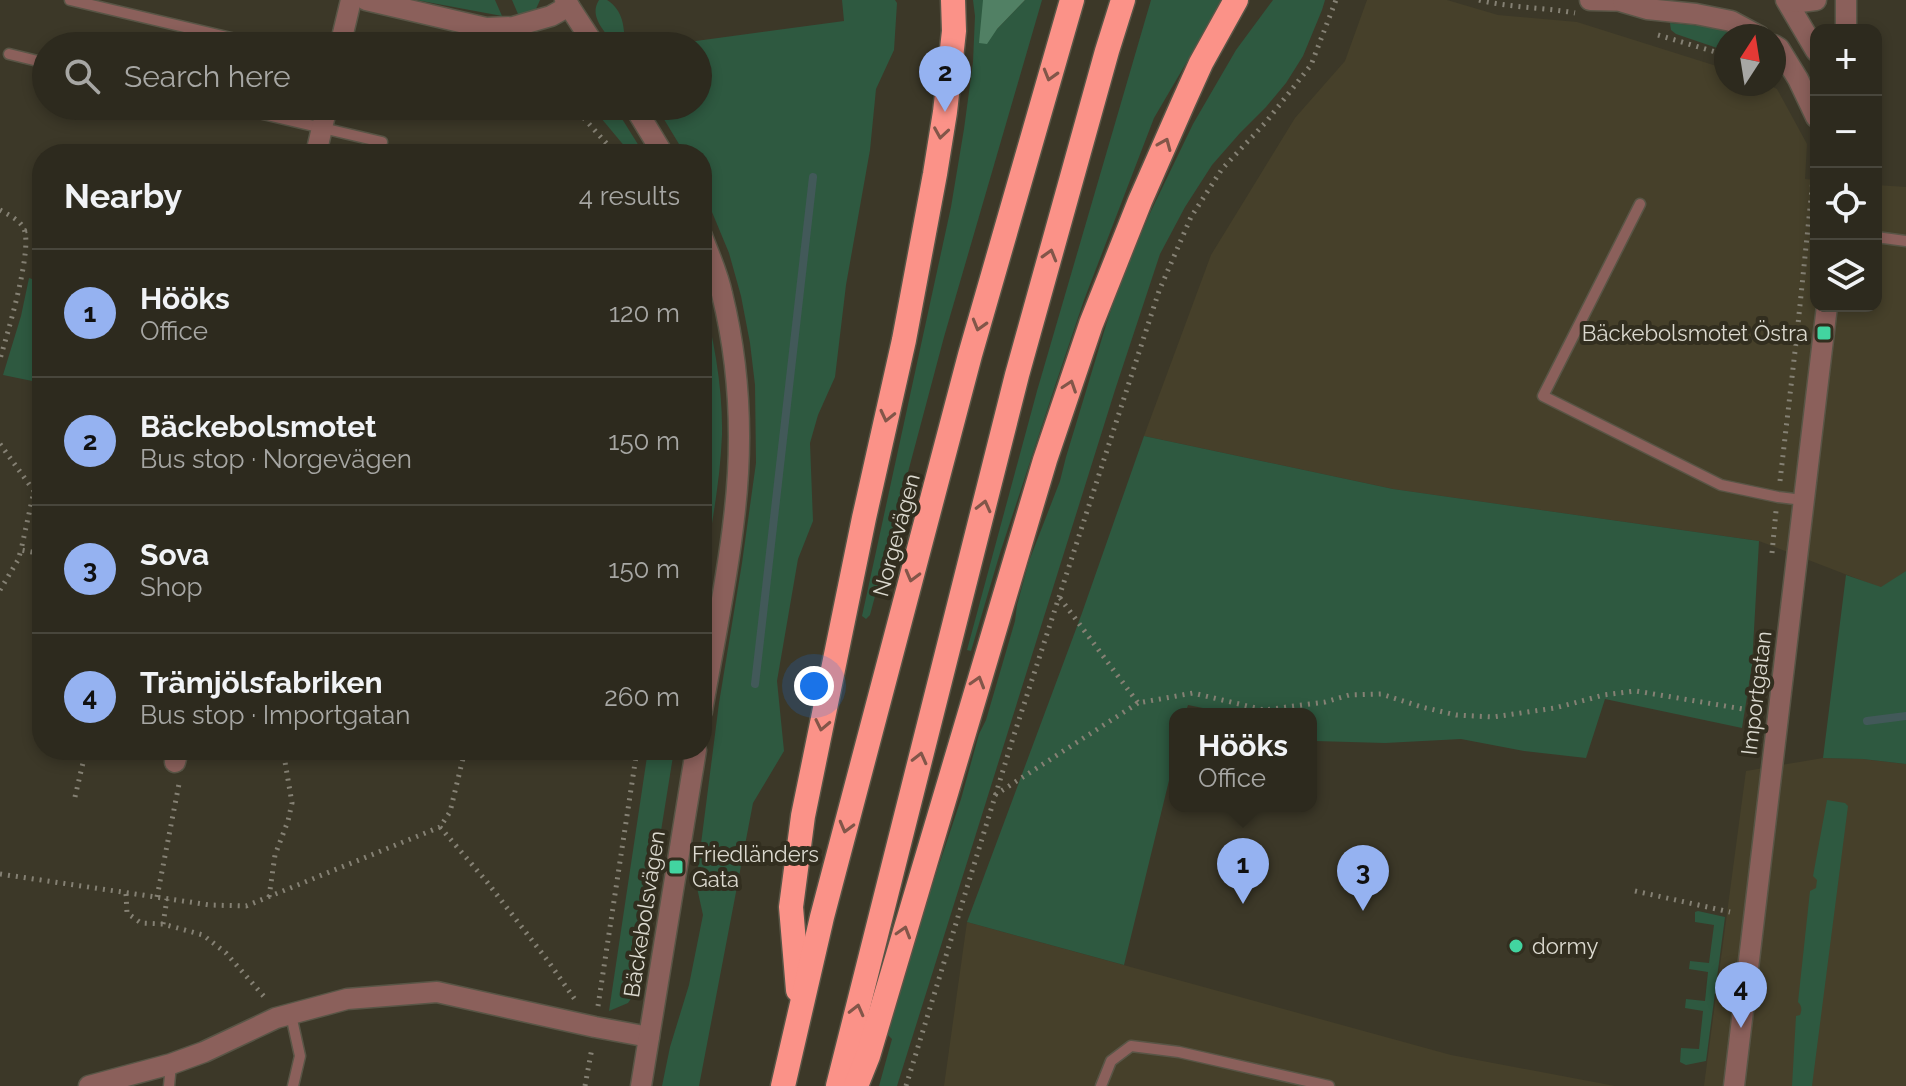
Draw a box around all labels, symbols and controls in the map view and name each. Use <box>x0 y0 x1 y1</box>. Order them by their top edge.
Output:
north arrow <box>1714 24 1786 96</box>
map controls <box>1810 24 1882 312</box>
button: + <box>1810 24 1882 96</box>
search box <box>32 32 712 120</box>
pin: 2 <box>919 46 971 112</box>
icon: search <box>60 54 104 98</box>
text: Search here <box>124 59 291 94</box>
one-way arrow <box>1043 67 1060 81</box>
button: − <box>1810 96 1882 168</box>
one-way arrow <box>934 126 951 140</box>
one-way arrow <box>1155 138 1171 152</box>
button: locate <box>1810 168 1882 240</box>
text: Nearby <box>64 176 182 216</box>
text: 4 results <box>579 181 680 211</box>
button: layers <box>1810 240 1882 312</box>
one-way arrow <box>1041 248 1057 262</box>
text: Hööks <box>140 281 230 316</box>
text: 1 <box>84 298 96 328</box>
text: 120 m <box>609 298 680 328</box>
text: Office <box>140 316 208 346</box>
one-way arrow <box>971 317 988 331</box>
place label: Bäckebolsmotet Östra <box>1582 320 1808 346</box>
marker: Bäckebolsmotet Östra <box>1815 324 1833 342</box>
one-way arrow <box>1061 380 1077 394</box>
text: Bäckebolsmotet <box>140 409 377 444</box>
one-way arrow <box>879 409 896 422</box>
text: 2 <box>83 426 97 456</box>
text: 150 m <box>608 426 680 456</box>
text: Bus stop · Norgevägen <box>140 444 412 474</box>
street label: Norgevägen <box>867 471 925 599</box>
one-way arrow <box>974 500 991 513</box>
text: Sova <box>140 537 209 572</box>
text: 3 <box>83 554 97 584</box>
text: 150 m <box>608 554 680 584</box>
one-way arrow <box>905 569 922 583</box>
text: Shop <box>140 572 202 602</box>
street label: Importgatan <box>1735 629 1777 757</box>
text: Trämjölsfabriken <box>140 665 383 700</box>
your location <box>794 666 834 706</box>
one-way arrow <box>969 676 985 690</box>
text: 4 <box>83 682 97 712</box>
text: 260 m <box>604 682 680 712</box>
text: Bus stop · Importgatan <box>140 700 410 730</box>
popup <box>1169 708 1317 812</box>
one-way arrow <box>814 719 831 732</box>
text: Hööks <box>1198 728 1288 763</box>
one-way arrow <box>911 752 928 766</box>
text: Office <box>1198 763 1266 793</box>
one-way arrow <box>838 820 855 834</box>
street label: Bäckebolsvägen <box>618 829 670 999</box>
pin: 1 <box>1217 838 1269 904</box>
place label: Friedländers Gata <box>692 841 819 892</box>
pin: 3 <box>1337 845 1389 911</box>
marker: Friedländers Gata <box>667 858 685 876</box>
one-way arrow <box>895 925 911 939</box>
place label: dormy <box>1532 933 1598 959</box>
marker: dormy <box>1507 937 1525 955</box>
pin: 4 <box>1715 962 1767 1028</box>
one-way arrow <box>848 1004 865 1018</box>

